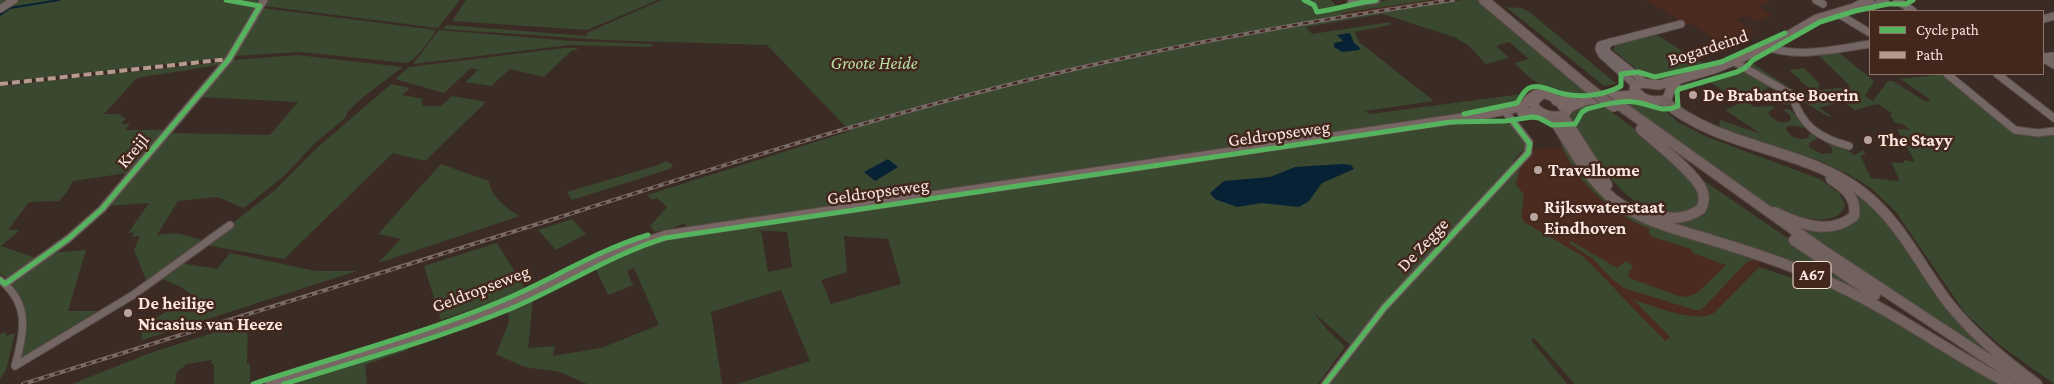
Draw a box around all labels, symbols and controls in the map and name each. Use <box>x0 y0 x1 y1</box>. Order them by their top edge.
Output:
legend <box>1869 10 2044 75</box>
text: Cycle path <box>1916 22 1979 38</box>
street label: Bogardeind <box>1665 25 1751 71</box>
text: Path <box>1916 47 1943 63</box>
park label: Groote Heide <box>830 52 918 74</box>
place label: De Brabantse Boerin <box>1703 84 1859 106</box>
marker: De Brabantse Boerin <box>1687 89 1699 101</box>
street label: Geldropseweg <box>1227 116 1331 152</box>
street label: Kreijl <box>112 129 154 173</box>
place label: The Stayy <box>1878 129 1953 151</box>
marker: The Stayy <box>1862 134 1874 146</box>
place label: Travelhome <box>1548 159 1640 181</box>
marker: Travelhome <box>1532 164 1544 176</box>
street label: Geldropseweg <box>826 174 930 210</box>
place label: Rijkswaterstaat Eindhoven <box>1544 196 1664 238</box>
marker: Rijkswaterstaat Eindhoven <box>1528 211 1540 223</box>
street label: De Zegge <box>1393 214 1453 276</box>
street label: Geldropseweg <box>429 261 533 317</box>
road number: A67 <box>1793 262 1831 288</box>
place label: De heilige Nicasius van Heeze <box>138 292 283 334</box>
marker: De heilige Nicasius van Heeze <box>122 307 134 319</box>

